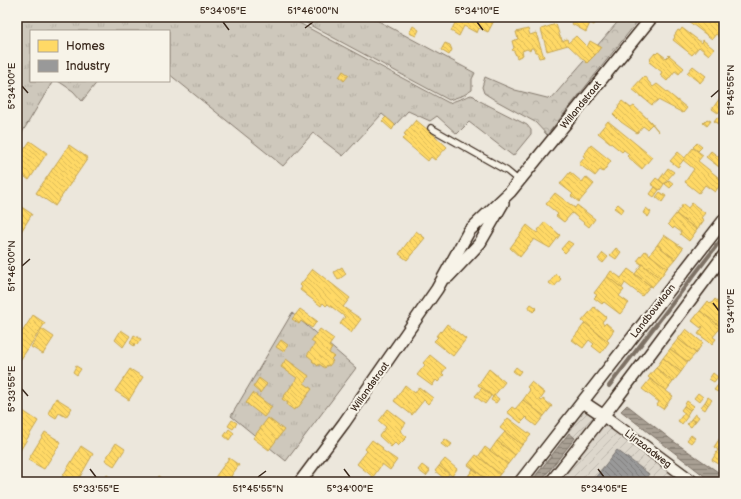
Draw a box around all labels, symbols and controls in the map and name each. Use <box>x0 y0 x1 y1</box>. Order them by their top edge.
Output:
text: 5°34'05"E <box>200 5 247 17</box>
text: 51°46'00"N <box>287 5 339 17</box>
text: 5°34'10"E <box>455 5 500 17</box>
legend <box>30 30 170 82</box>
text: Homes <box>66 39 105 54</box>
text: Industry <box>66 59 111 74</box>
text: 5°34'00"E <box>6 62 18 109</box>
text: 51°45'55"N <box>725 65 737 116</box>
street label: Willandstraat <box>558 79 604 131</box>
text: 51°46'00"N <box>6 240 18 292</box>
street label: Landbouwlaan <box>628 281 678 340</box>
text: 5°34'10"E <box>725 288 737 333</box>
street label: Willandstraat <box>348 360 392 414</box>
text: 5°33'55"E <box>6 365 18 412</box>
street label: Lijnzaadweg <box>622 427 674 471</box>
text: 5°33'55"E <box>73 483 120 495</box>
text: 51°45'55"N <box>233 483 284 495</box>
text: 5°34'00"E <box>327 483 374 495</box>
text: 5°34'05"E <box>581 483 628 495</box>

